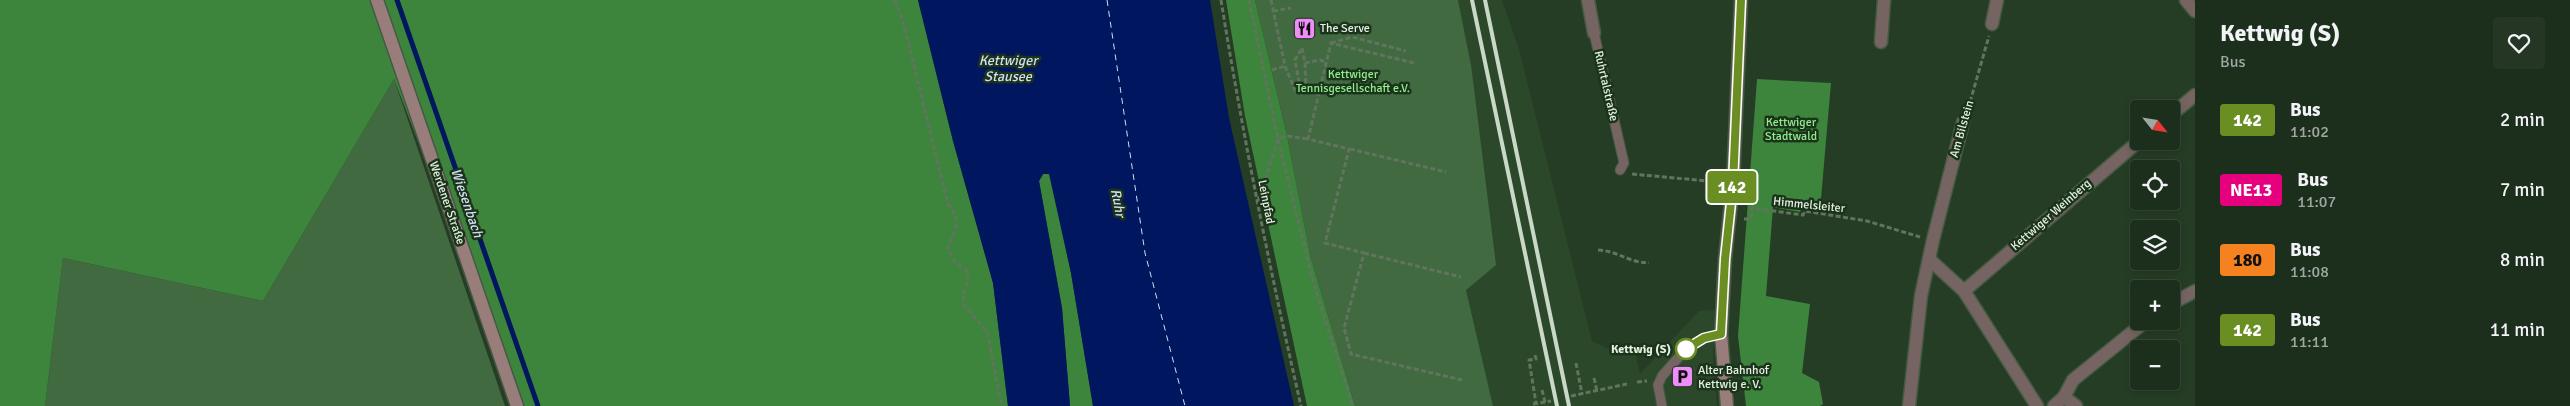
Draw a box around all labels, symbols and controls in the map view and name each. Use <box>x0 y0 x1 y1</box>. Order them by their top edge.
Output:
restaurant icon: The Serve <box>1292 16 1316 40</box>
button: heart <box>2493 17 2545 69</box>
text: Kettwig (S) <box>2220 18 2340 48</box>
place label: The Serve <box>1320 21 1370 36</box>
street label: Ruhrtalstraße <box>1591 49 1621 123</box>
water label: Kettwiger Stausee <box>979 52 1039 85</box>
text: Bus <box>2220 52 2245 72</box>
park label: Kettwiger Tennisgesellschaft e.V. <box>1296 67 1410 96</box>
text: Bus <box>2290 98 2321 122</box>
street label: Am Bilstein <box>1947 99 1977 159</box>
north arrow <box>2130 100 2180 150</box>
map controls <box>2130 100 2180 390</box>
text: 2 min <box>2500 108 2545 132</box>
text: 142 <box>2233 109 2262 131</box>
park label: Kettwiger Stadtwald <box>1765 115 1817 144</box>
text: 11:02 <box>2290 122 2329 142</box>
street label: Werdener Straße <box>426 160 468 246</box>
button: locate <box>2130 160 2180 210</box>
water label: Wiesenbach <box>447 166 487 240</box>
text: Bus <box>2297 168 2328 192</box>
line badge: 142 <box>1703 171 1761 203</box>
text: 142 <box>1717 176 1747 198</box>
street label: Kettwiger Weinberg <box>2008 176 2094 254</box>
text: 7 min <box>2500 178 2545 202</box>
street label: Leinpfad <box>1254 179 1278 225</box>
text: NE13 <box>2230 179 2272 201</box>
water label: Ruhr <box>1107 187 1129 220</box>
text: 11:07 <box>2297 192 2336 212</box>
street label: Himmelsleiter <box>1772 194 1846 216</box>
button: layers <box>2130 220 2180 270</box>
text: Bus <box>2290 238 2321 262</box>
text: 8 min <box>2500 248 2545 272</box>
text: 180 <box>2233 249 2262 271</box>
text: 11:08 <box>2290 262 2329 282</box>
button: + <box>2130 280 2180 330</box>
text: Bus <box>2290 308 2321 332</box>
text: 11 min <box>2490 318 2545 342</box>
text: 142 <box>2233 319 2262 341</box>
text: 11:11 <box>2290 332 2329 352</box>
marker: Kettwig (S) <box>1675 338 1697 360</box>
button: − <box>2130 340 2180 390</box>
place label: Kettwig (S) <box>1611 342 1671 357</box>
place label: Alter Bahnhof Kettwig e. V. <box>1698 363 1770 392</box>
parking icon: Alter Bahnhof Kettwig e. V. <box>1670 365 1694 389</box>

